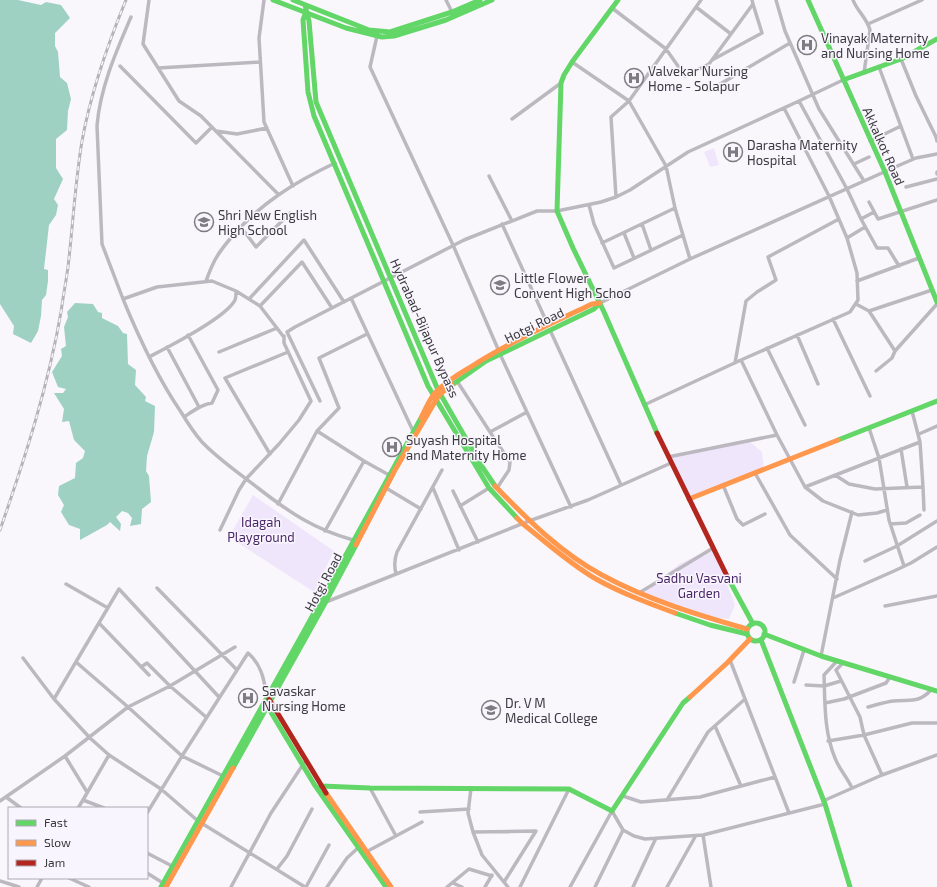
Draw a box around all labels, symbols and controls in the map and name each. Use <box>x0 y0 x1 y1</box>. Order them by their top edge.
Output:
place label: Vinayak Maternity and Nursing Home <box>821 30 930 61</box>
hospital icon: Vinayak Maternity and Nursing Home <box>796 34 818 56</box>
place label: Valvekar Nursing Home - Solapur <box>648 63 748 94</box>
hospital icon: Valvekar Nursing Home - Solapur <box>623 67 645 89</box>
street label: Akkalkot Road <box>860 104 908 188</box>
place label: Darasha Maternity Hospital <box>747 137 858 168</box>
hospital icon: Darasha Maternity Hospital <box>722 141 744 163</box>
place label: Shri New English High School <box>218 207 317 238</box>
school or university icon: Shri New English High School <box>193 211 215 233</box>
street label: Hydrabad-Bijapur Bypass <box>387 256 463 400</box>
place label: Little Flower Convent High Schoo <box>514 270 631 301</box>
school or university icon: Little Flower Convent High Schoo <box>489 274 511 296</box>
street label: Hotgi Road <box>502 304 566 346</box>
place label: Suyash Hospital and Maternity Home <box>406 432 526 463</box>
hospital icon: Suyash Hospital and Maternity Home <box>381 436 403 458</box>
park label: Idagah Playground <box>227 514 295 545</box>
street label: Hotgi Road <box>301 550 345 614</box>
park label: Sadhu Vasvani Garden <box>656 570 742 601</box>
place label: Savaskar Nursing Home <box>262 683 346 714</box>
hospital icon: Savaskar Nursing Home <box>237 687 259 709</box>
place label: Dr. V M Medical College <box>505 695 598 726</box>
school or university icon: Dr. V M Medical College <box>480 699 502 721</box>
legend <box>8 807 148 879</box>
text: Fast <box>44 815 68 829</box>
text: Slow <box>44 835 71 849</box>
text: Jam <box>44 855 65 869</box>

